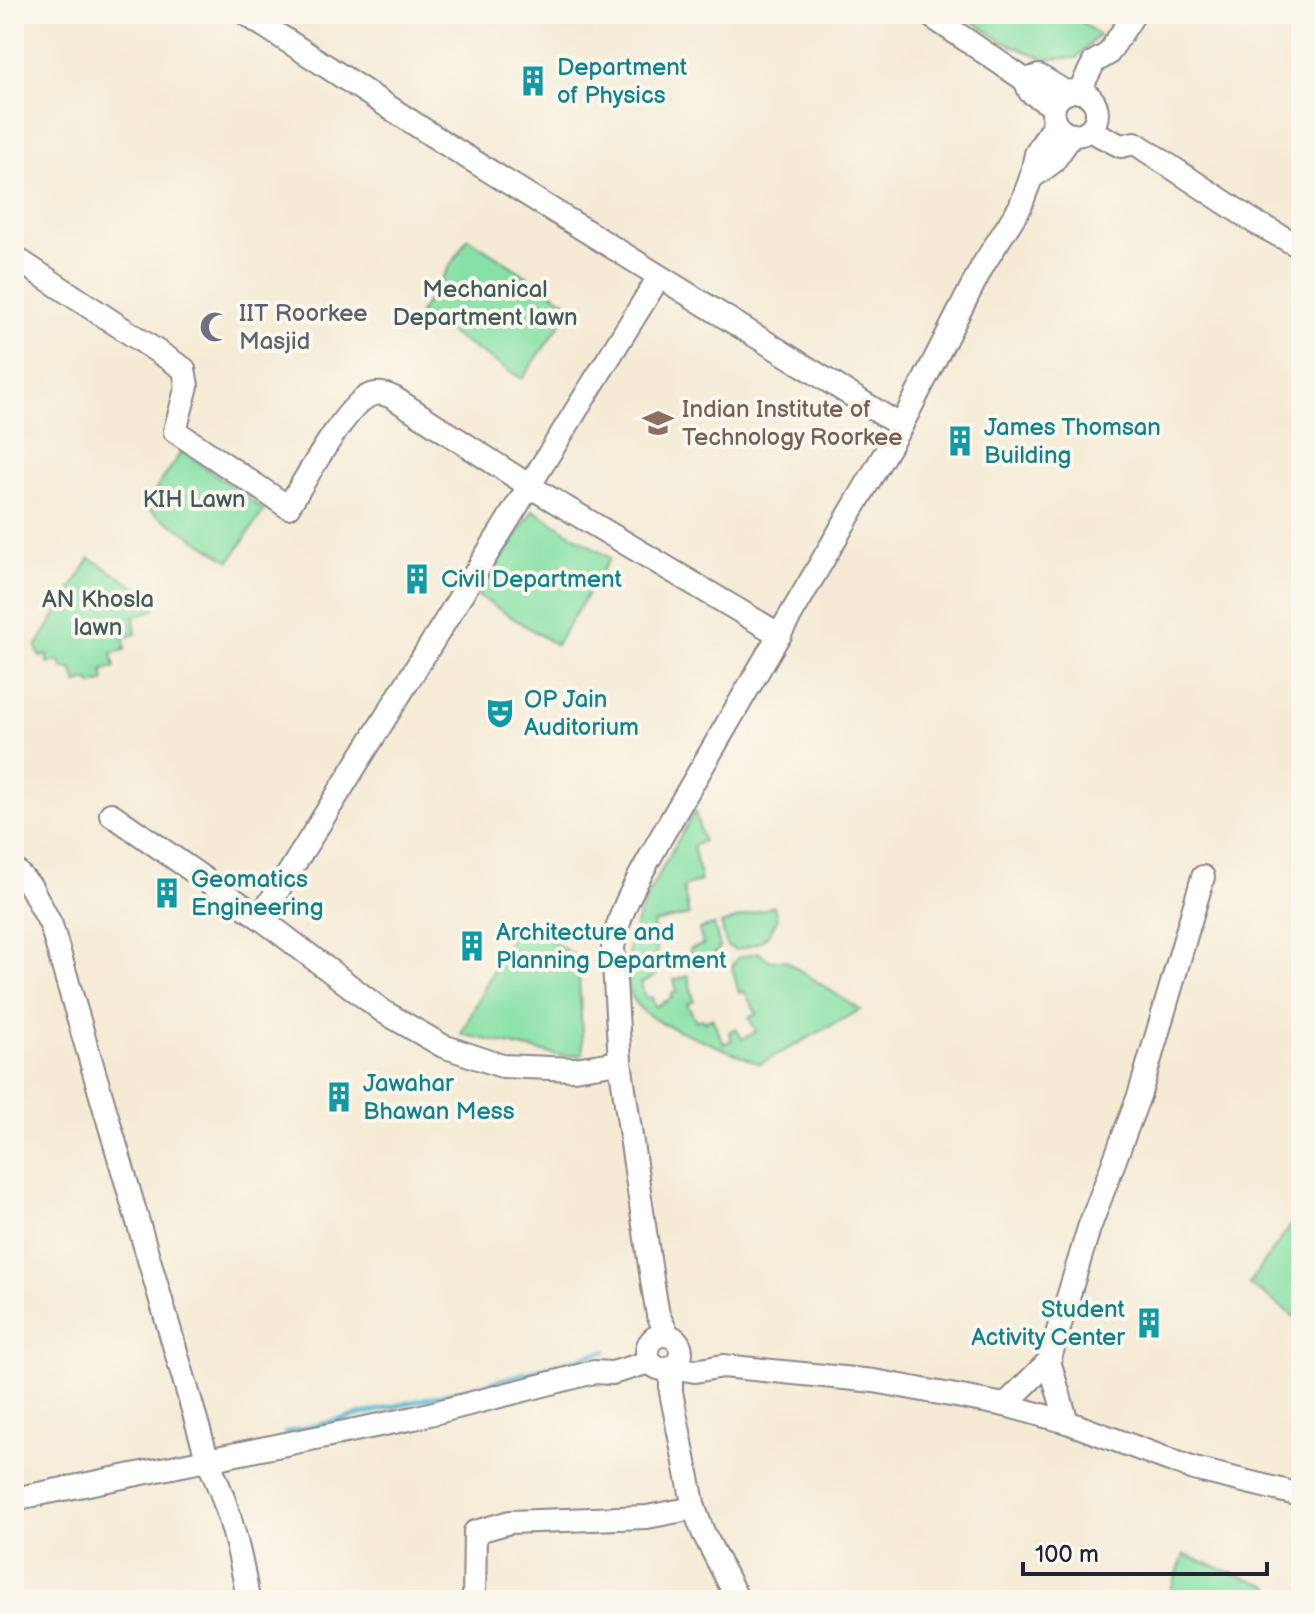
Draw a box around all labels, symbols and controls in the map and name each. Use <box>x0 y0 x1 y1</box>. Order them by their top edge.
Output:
place label: Department of Physics <box>557 53 688 110</box>
building icon: Department of Physics <box>516 64 550 98</box>
park label: Mechanical Department lawn <box>392 275 578 332</box>
place label: IIT Roorkee Masjid <box>239 299 368 356</box>
mosque icon: IIT Roorkee Masjid <box>198 310 232 344</box>
place label: Indian Institute of Technology Roorkee <box>682 395 903 452</box>
school or university icon: Indian Institute of Technology Roorkee <box>641 406 675 440</box>
place label: James Thomsan Building <box>984 413 1161 470</box>
building icon: James Thomsan Building <box>943 424 977 458</box>
park label: KIH Lawn <box>142 485 246 514</box>
building icon: Civil Department <box>400 562 434 596</box>
place label: Civil Department <box>441 565 623 594</box>
park label: AN Khosla lawn <box>42 585 154 642</box>
place label: OP Jain Auditorium <box>524 685 639 742</box>
theatre icon: OP Jain Auditorium <box>483 696 517 730</box>
place label: Geomatics Engineering <box>191 865 323 922</box>
building icon: Geomatics Engineering <box>150 876 184 910</box>
place label: Architecture and Planning Department <box>496 918 727 975</box>
building icon: Architecture and Planning Department <box>455 929 489 963</box>
place label: Jawahar Bhawan Mess <box>363 1069 515 1126</box>
building icon: Jawahar Bhawan Mess <box>322 1080 356 1114</box>
place label: Student Activity Center <box>971 1295 1126 1352</box>
building icon: Student Activity Center <box>1132 1306 1166 1340</box>
scale bar <box>1023 1526 1267 1576</box>
text: 100 m <box>1035 1540 1099 1569</box>

